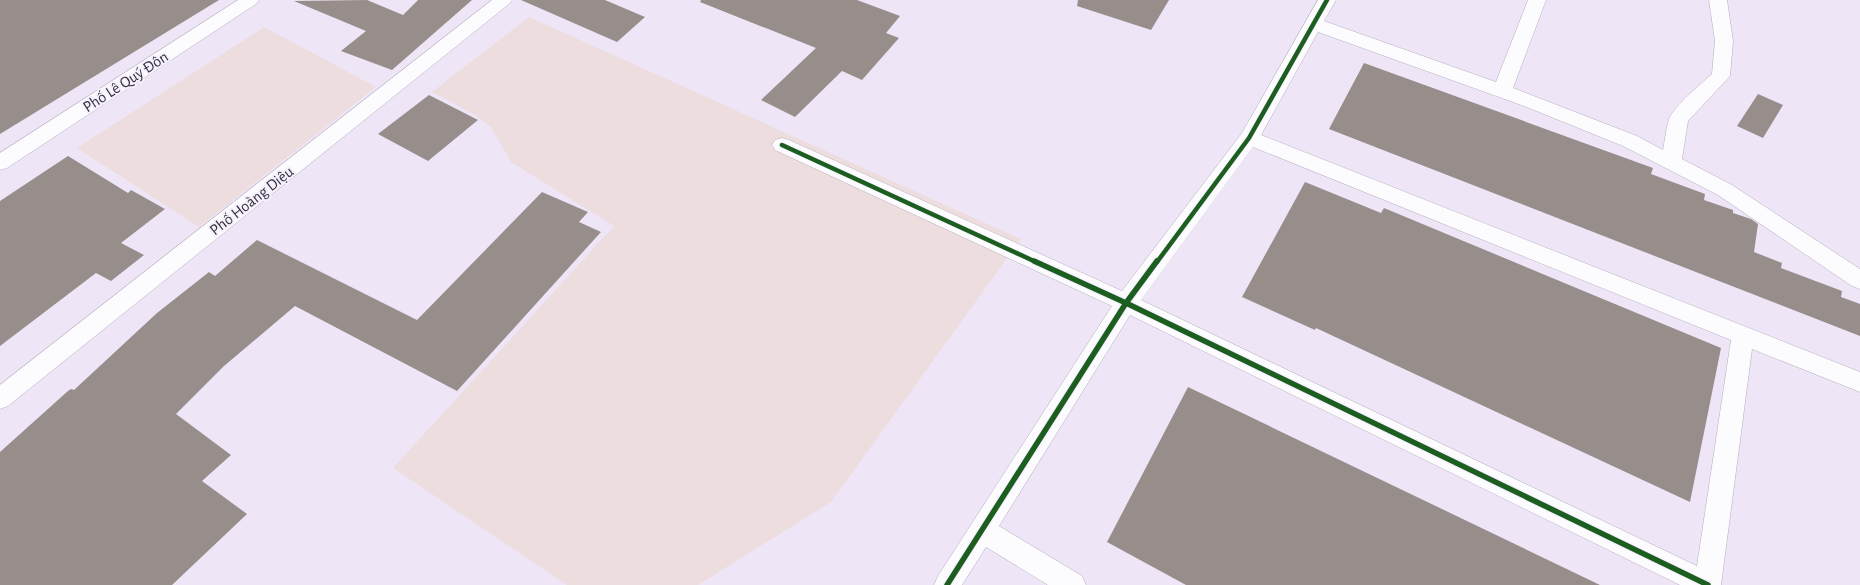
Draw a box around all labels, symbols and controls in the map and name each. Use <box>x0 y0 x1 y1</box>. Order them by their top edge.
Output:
street label: Phố Lê Quý Đôn <box>80 48 172 116</box>
street label: Phố Hoàng Diệu <box>207 163 296 238</box>

